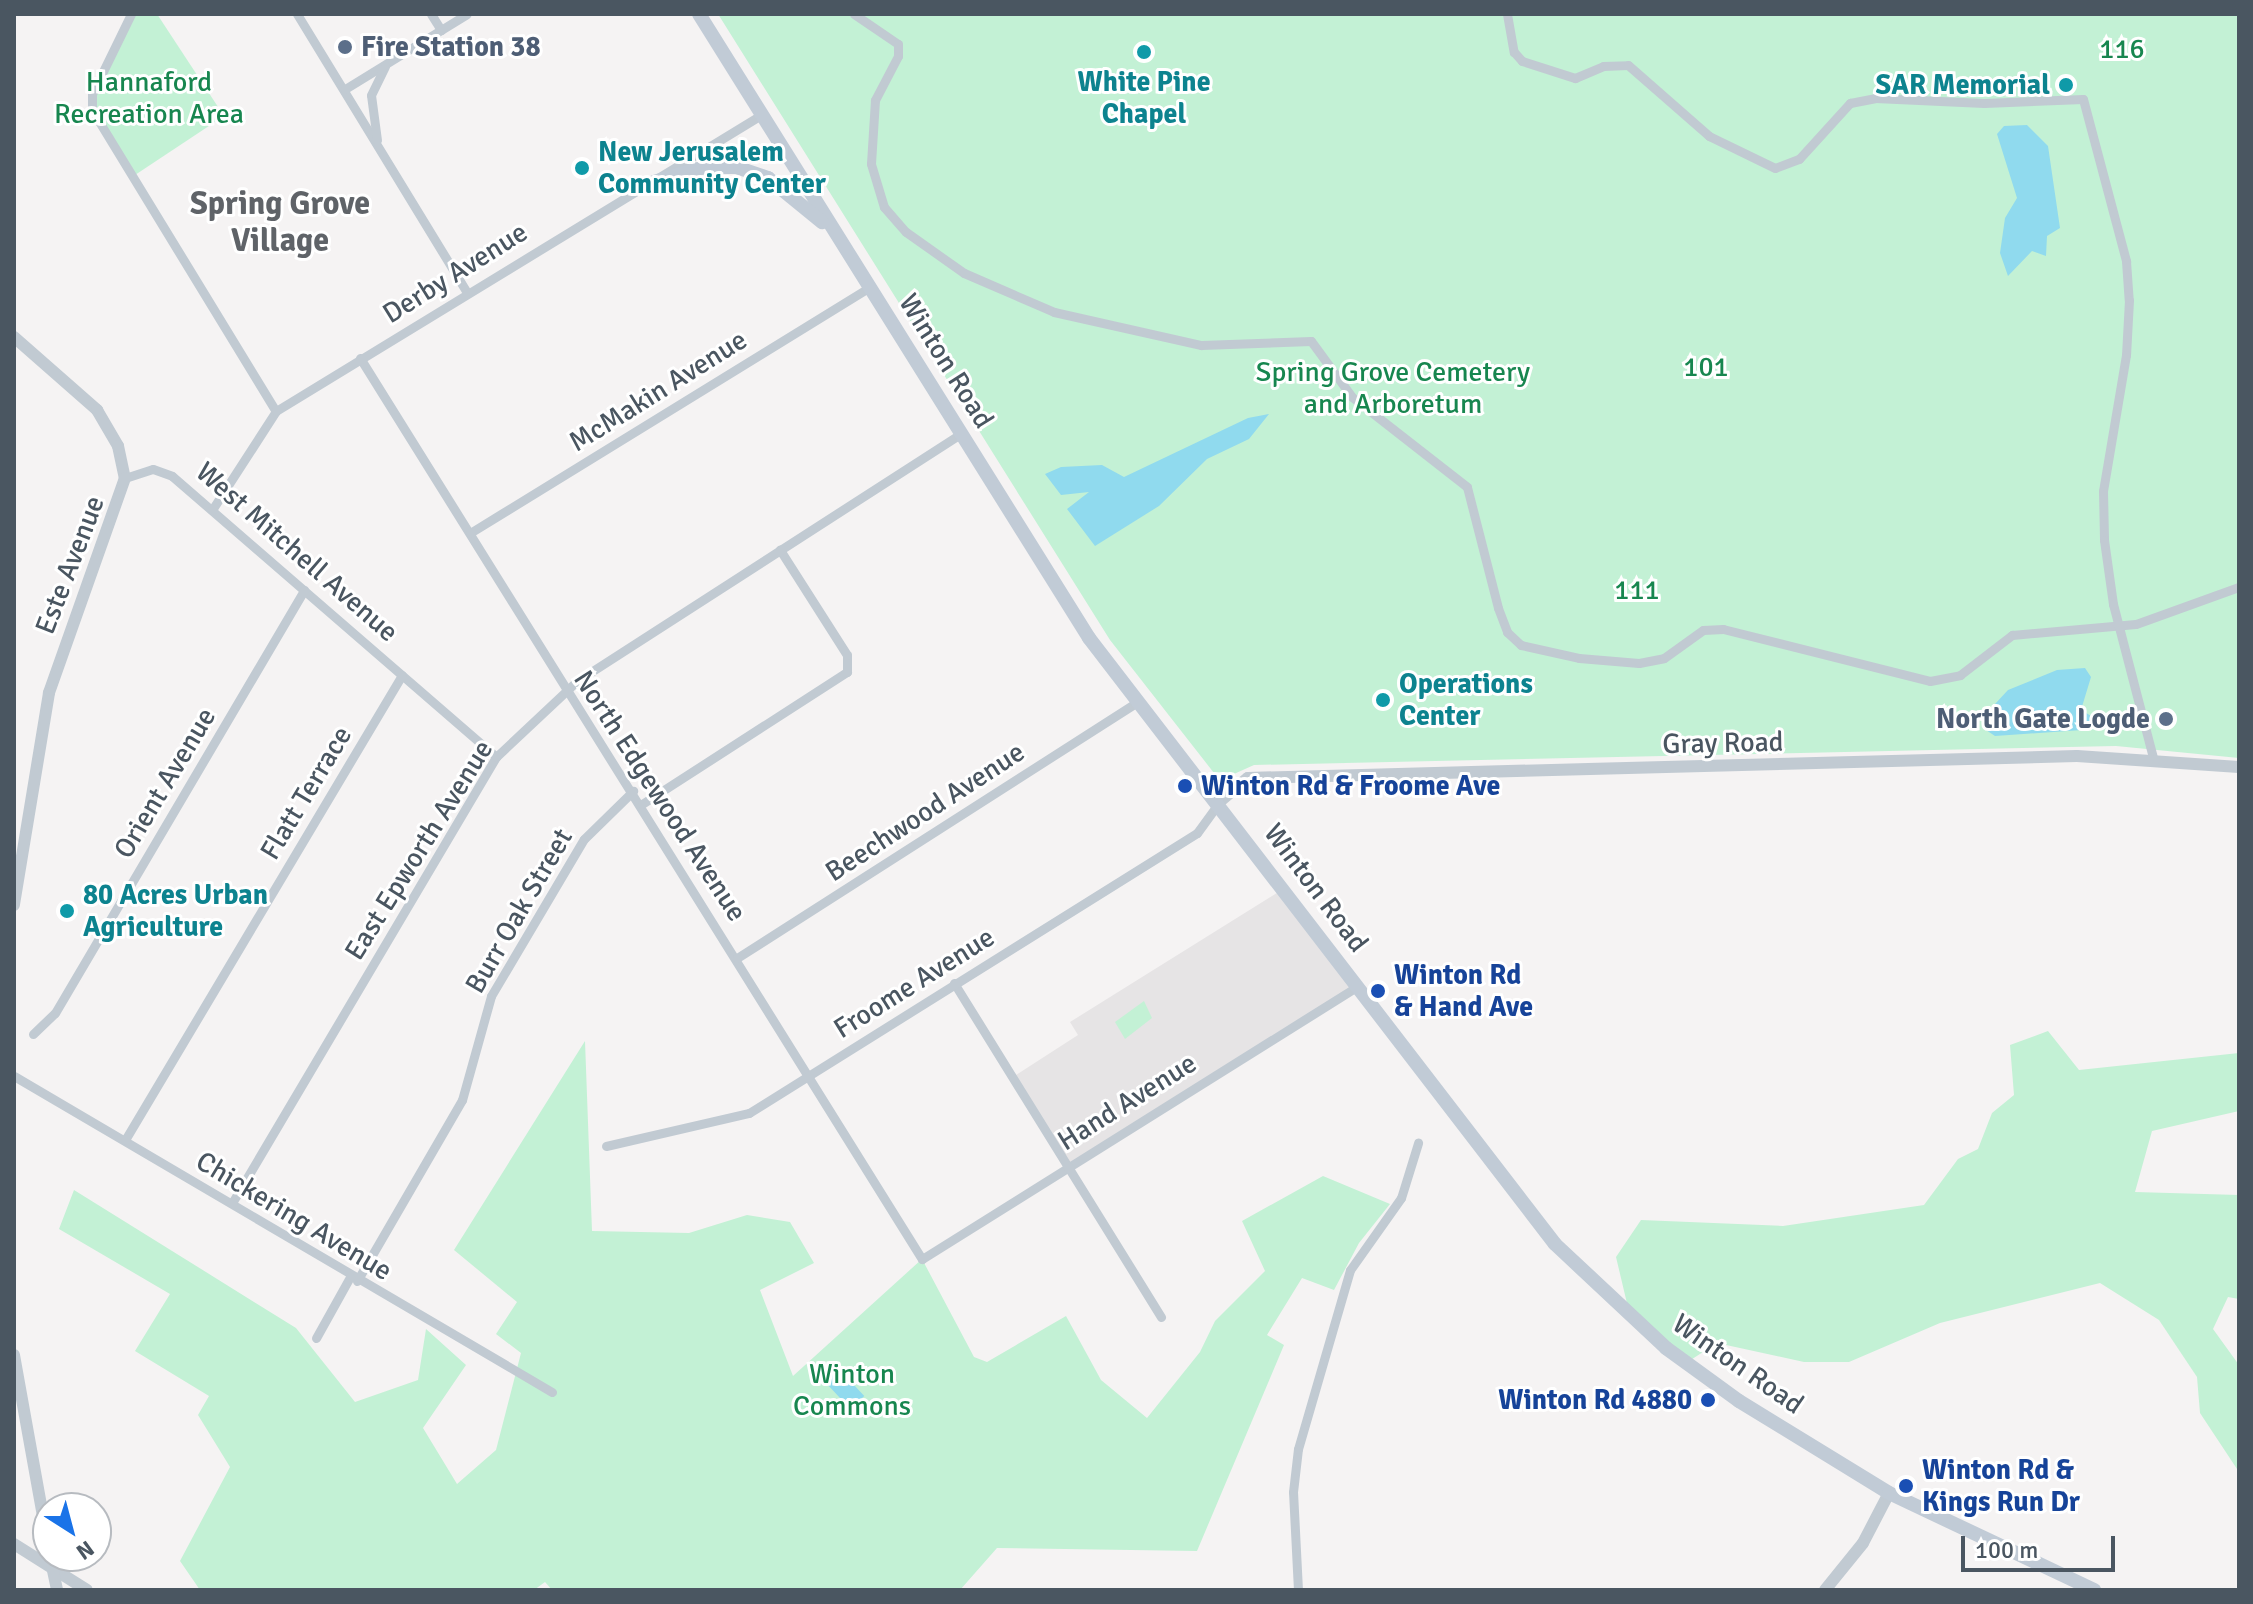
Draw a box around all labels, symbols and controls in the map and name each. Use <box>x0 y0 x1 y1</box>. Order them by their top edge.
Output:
place label: Fire Station 38 <box>361 30 541 64</box>
park label: 116 <box>2099 32 2145 66</box>
marker: Fire Station 38 <box>336 38 354 56</box>
marker: White Pine Chapel <box>1135 43 1153 61</box>
park label: Hannaford Recreation Area <box>54 65 244 131</box>
place label: White Pine Chapel <box>1077 65 1211 131</box>
place label: SAR Memorial <box>1876 68 2050 102</box>
marker: SAR Memorial <box>2057 76 2075 94</box>
place label: New Jerusalem Community Center <box>598 135 826 201</box>
marker: New Jerusalem Community Center <box>573 159 591 177</box>
district label: Spring Grove Village <box>190 186 370 261</box>
street label: Derby Avenue <box>377 215 533 331</box>
street label: Winton Road <box>891 288 1001 434</box>
street label: McMakin Avenue <box>563 323 753 459</box>
park label: 101 <box>1683 350 1729 384</box>
park label: Spring Grove Cemetery and Arboretum <box>1256 355 1530 421</box>
street label: West Mitchell Avenue <box>189 455 405 649</box>
street label: Este Avenue <box>28 491 112 639</box>
park label: 111 <box>1614 573 1660 607</box>
street label: North Edgewood Avenue <box>566 664 754 928</box>
place label: Operations Center <box>1399 667 1533 733</box>
marker: Operations Center <box>1374 691 1392 709</box>
street label: Orient Avenue <box>107 702 223 864</box>
place label: North Gate Logde <box>1936 702 2150 736</box>
marker: North Gate Logde <box>2157 710 2175 728</box>
street label: Flatt Terrace <box>253 720 359 866</box>
street label: Gray Road <box>1662 725 1784 761</box>
street label: East Epworth Avenue <box>338 734 500 966</box>
street label: Beechwood Avenue <box>819 735 1031 889</box>
place label: Winton Rd & Froome Ave <box>1201 769 1500 803</box>
marker: Winton Rd & Froome Ave <box>1176 777 1194 795</box>
street label: Winton Road <box>1257 817 1375 959</box>
street label: Burr Oak Street <box>458 823 580 999</box>
place label: 80 Acres Urban Agriculture <box>83 878 268 944</box>
marker: 80 Acres Urban Agriculture <box>58 902 76 920</box>
street label: Froome Avenue <box>828 920 1000 1046</box>
place label: Winton Rd & Hand Ave <box>1394 958 1533 1024</box>
marker: Winton Rd & Hand Ave <box>1369 982 1387 1000</box>
street label: Hand Avenue <box>1052 1046 1202 1158</box>
street label: Chickering Avenue <box>190 1144 398 1288</box>
street label: Winton Road <box>1666 1307 1810 1421</box>
park label: Winton Commons <box>793 1357 911 1423</box>
place label: Winton Rd 4880 <box>1498 1383 1692 1417</box>
marker: Winton Rd 4880 <box>1699 1391 1717 1409</box>
place label: Winton Rd & Kings Run Dr <box>1922 1453 2080 1519</box>
marker: Winton Rd & Kings Run Dr <box>1897 1477 1915 1495</box>
north arrow <box>32 1492 112 1572</box>
scale bar <box>1965 1520 2119 1570</box>
text: N <box>71 1535 99 1566</box>
text: 100 m <box>1975 1535 2038 1565</box>

